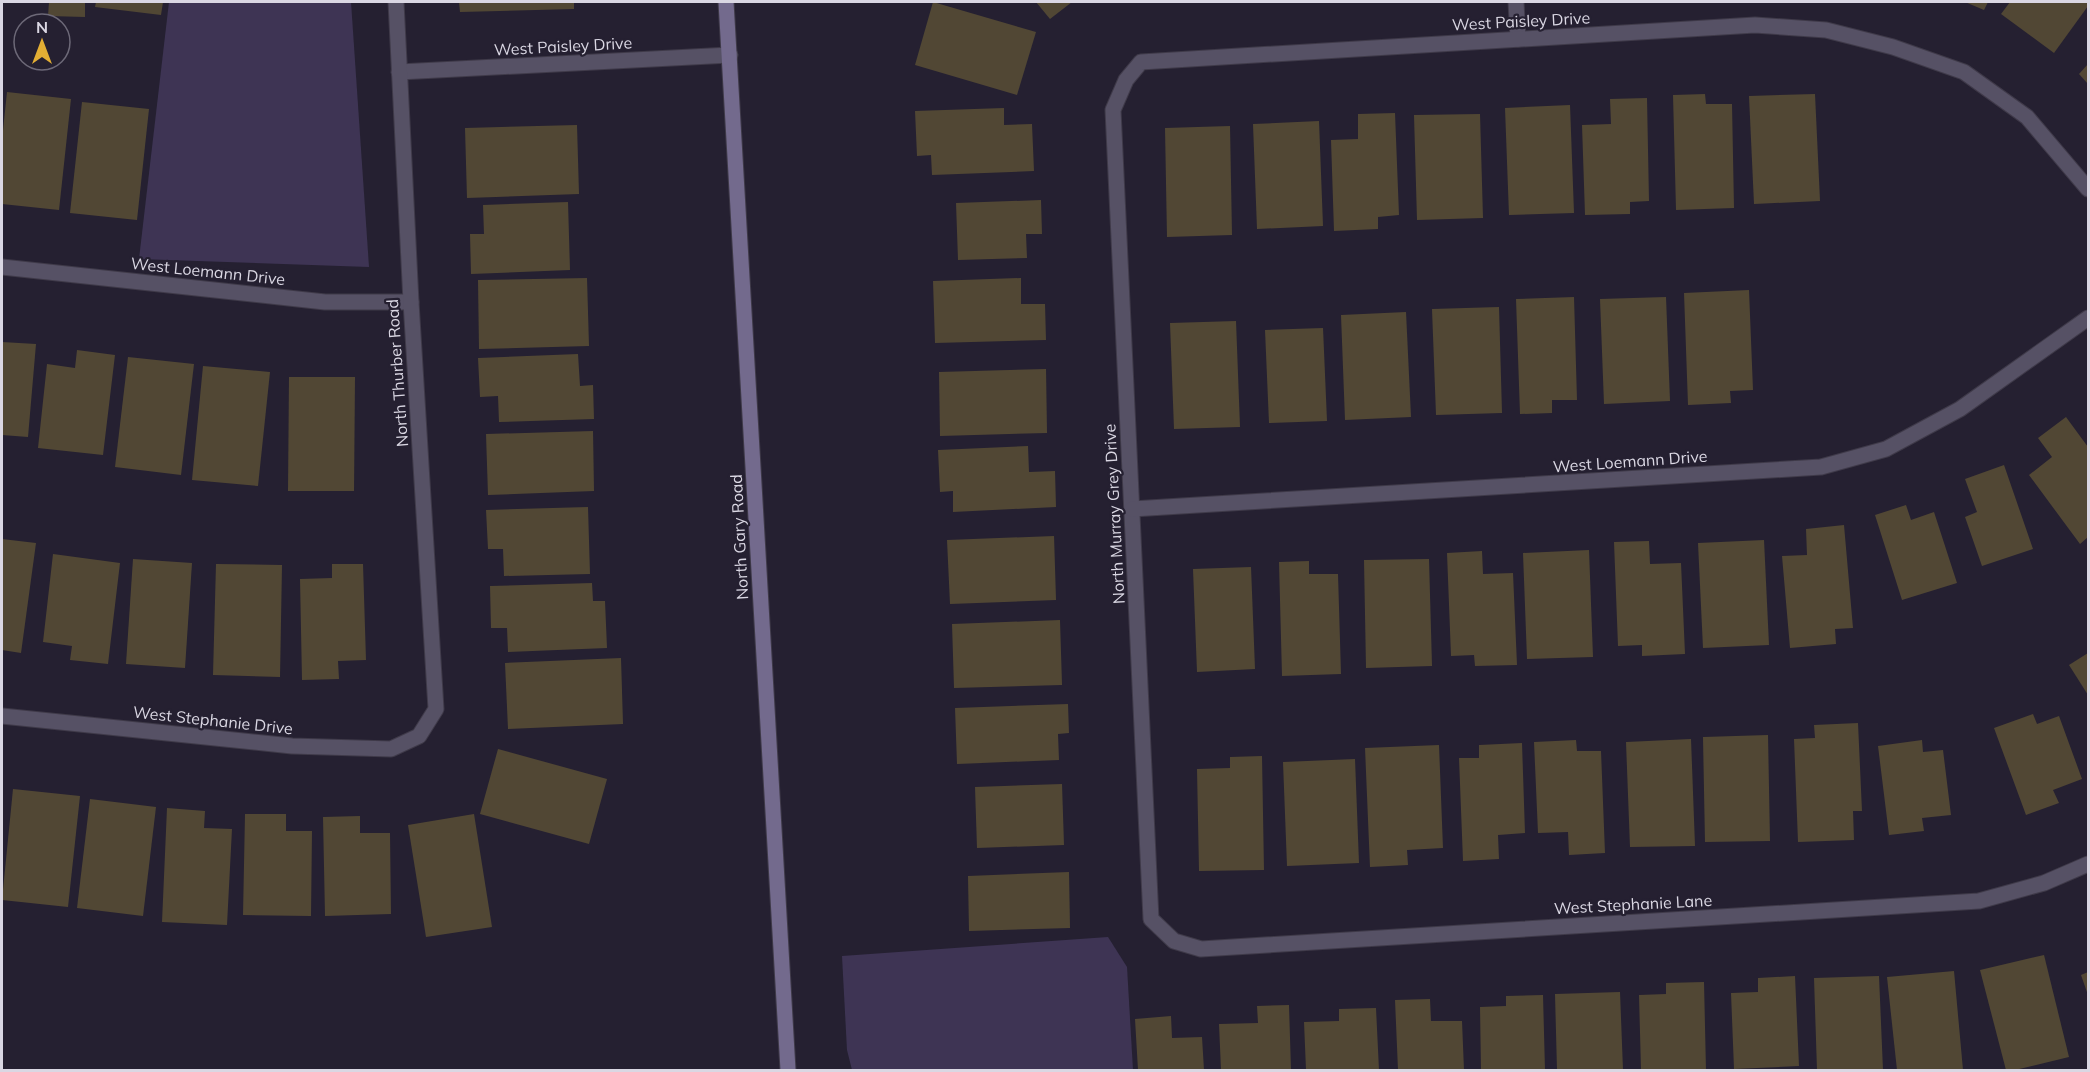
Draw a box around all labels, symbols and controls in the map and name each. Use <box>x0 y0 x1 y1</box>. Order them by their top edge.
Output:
street label: West Paisley Drive <box>1451 7 1591 35</box>
north arrow <box>12 12 72 72</box>
text: N <box>36 17 48 37</box>
street label: West Paisley Drive <box>493 32 633 60</box>
street label: West Loemann Drive <box>130 253 286 289</box>
street label: North Thurber Road <box>382 298 412 448</box>
street label: North Murray Grey Drive <box>1099 423 1129 605</box>
street label: West Loemann Drive <box>1552 446 1708 476</box>
street label: North Gary Road <box>726 474 752 600</box>
street label: West Stephanie Drive <box>132 702 294 738</box>
street label: West Stephanie Lane <box>1553 890 1713 918</box>

